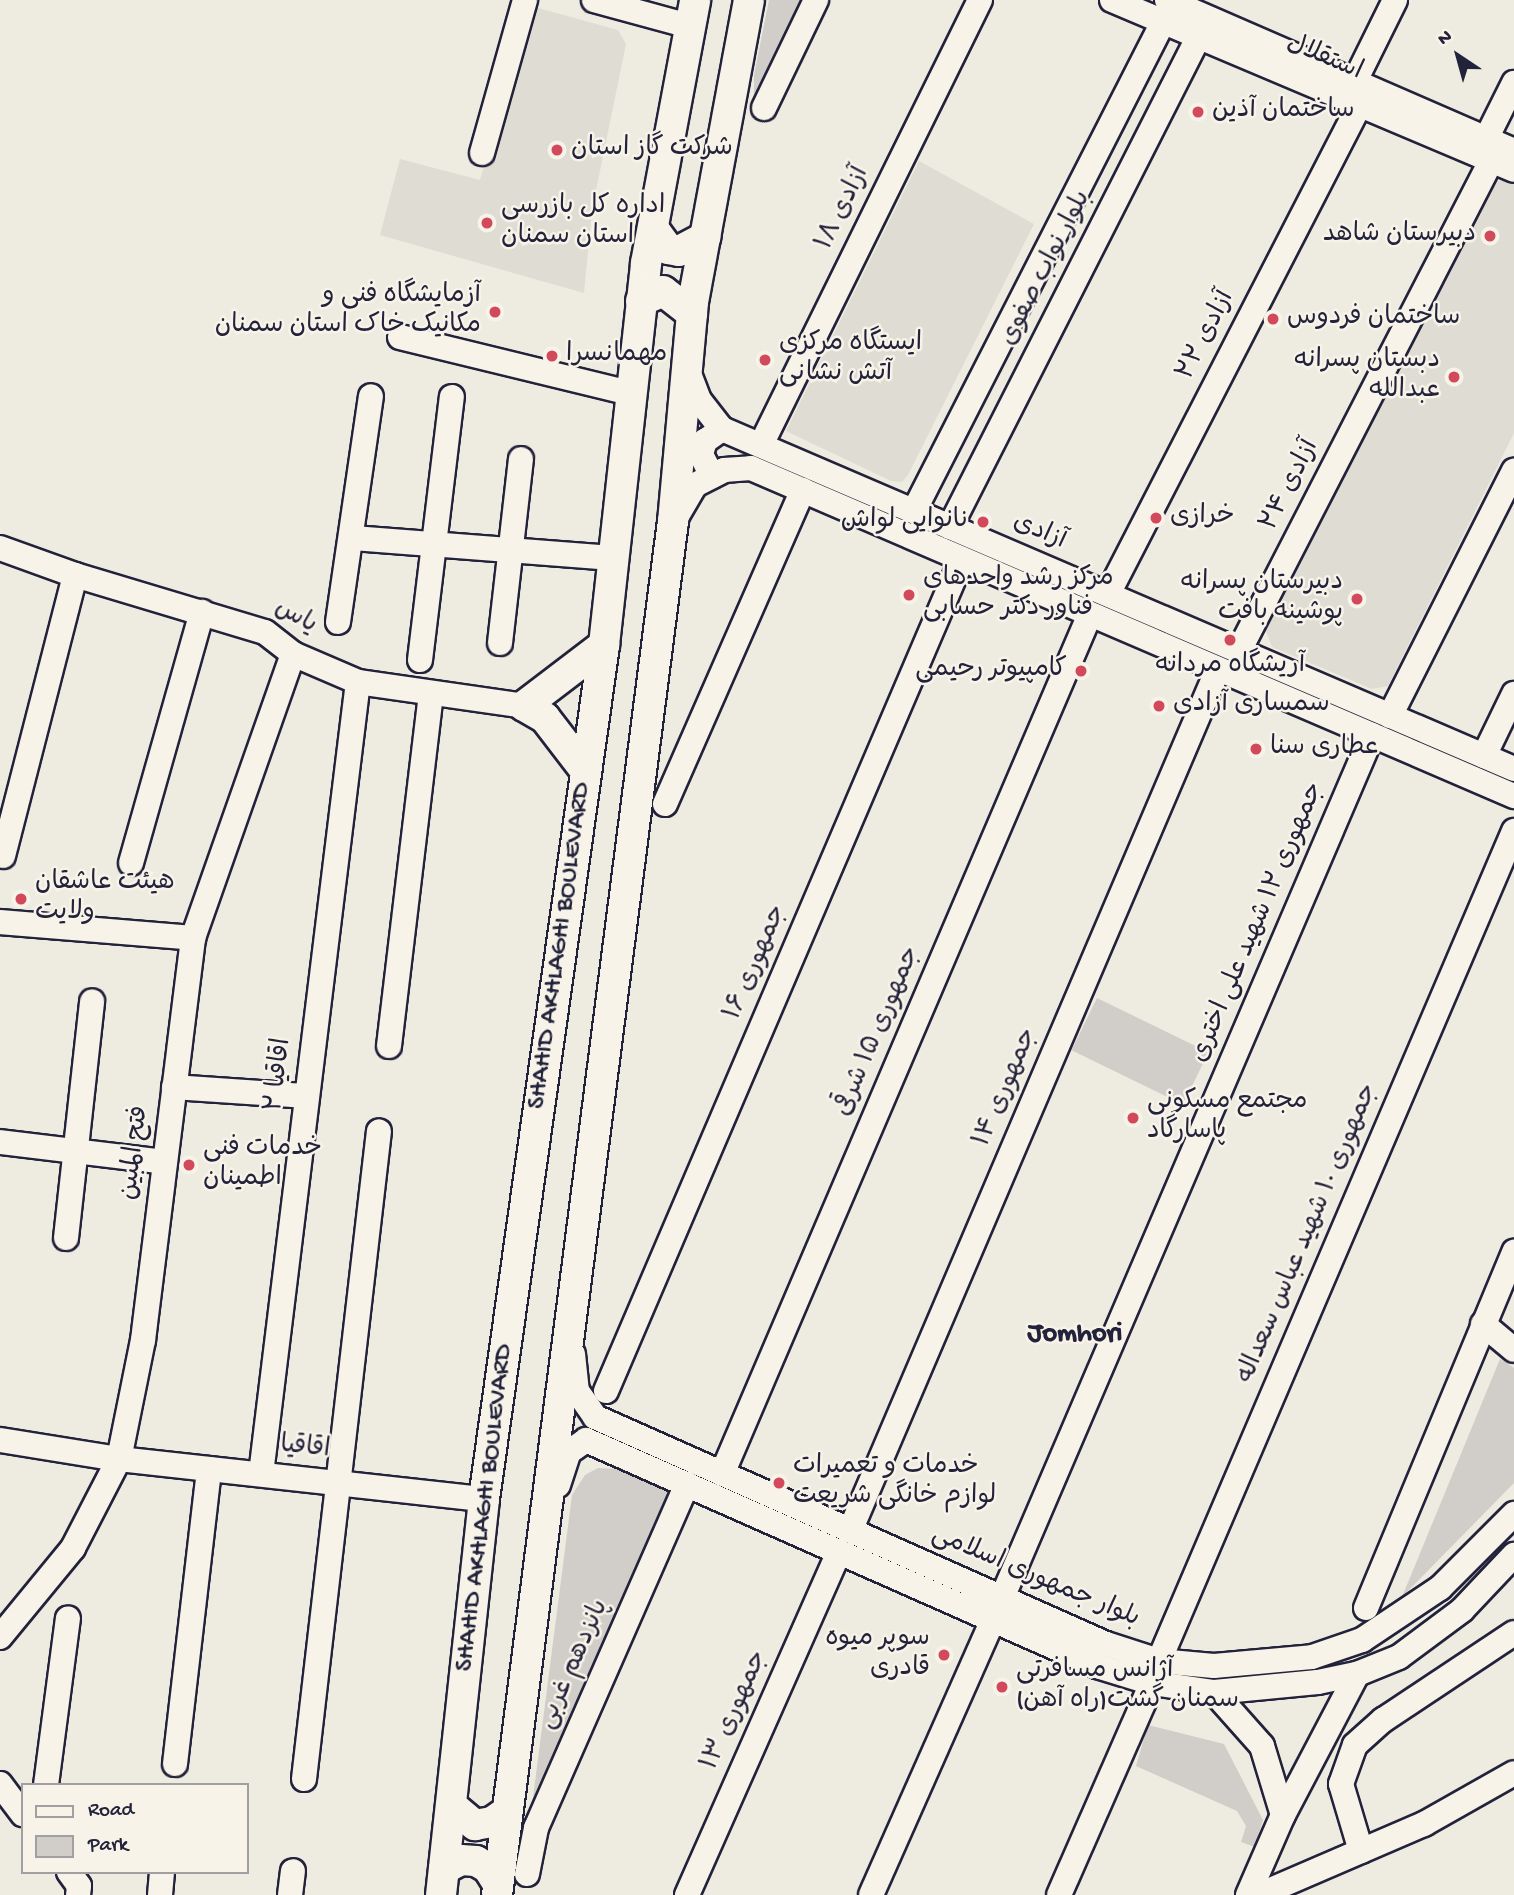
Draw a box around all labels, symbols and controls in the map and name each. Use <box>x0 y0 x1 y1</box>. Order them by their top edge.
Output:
north arrow <box>1423 21 1493 91</box>
text: N <box>1434 26 1457 52</box>
street label: استقلال <box>1281 29 1367 89</box>
place label: ساختمان آذین <box>1212 96 1355 128</box>
marker: ساختمان آذین <box>1190 104 1206 120</box>
place label: شرکت گاز استان <box>571 134 733 166</box>
marker: شرکت گاز استان <box>549 142 565 158</box>
street label: آزادی ۱۸ <box>811 162 877 256</box>
street label: بلوار نواب صفوی <box>995 186 1099 352</box>
place label: اداره کل بازرسی استان سمنان <box>501 192 665 254</box>
marker: اداره کل بازرسی استان سمنان <box>479 215 495 231</box>
place label: دبیرستان شاهد <box>1323 220 1476 252</box>
marker: دبیرستان شاهد <box>1482 228 1498 244</box>
place label: آزمایشگاه فنی و مکانیک خاک استان سمنان <box>215 281 481 342</box>
street label: آزادی ۲۲ <box>1171 286 1243 386</box>
place label: ساختمان فردوس <box>1287 303 1460 335</box>
marker: آزمایشگاه فنی و مکانیک خاک استان سمنان <box>487 304 503 320</box>
marker: ساختمان فردوس <box>1265 311 1281 327</box>
place label: ایستگاه مرکزی آتش نشانی <box>779 329 922 390</box>
place label: مهمانسرا <box>566 340 667 372</box>
place label: دبستان پسرانه عبدالله <box>1293 346 1440 408</box>
marker: مهمانسرا <box>544 348 560 364</box>
marker: ایستگاه مرکزی آتش نشانی <box>757 352 773 368</box>
marker: دبستان پسرانه عبدالله <box>1446 369 1462 385</box>
street label: آزادی ۲۴ <box>1255 435 1327 537</box>
place label: خرازی <box>1170 502 1235 534</box>
place label: نانوایی لواش <box>841 506 969 538</box>
street label: آزادی <box>1008 508 1070 558</box>
marker: خرازی <box>1148 510 1164 526</box>
marker: نانوایی لواش <box>975 514 991 530</box>
place label: مرکز رشد واحدهای فناور دکتر حسابی <box>923 564 1114 626</box>
place label: دبیرستان پسرانه پوشینه بافت <box>1180 568 1343 630</box>
marker: مرکز رشد واحدهای فناور دکتر حسابی <box>901 587 917 603</box>
marker: دبیرستان پسرانه پوشینه بافت <box>1349 591 1365 607</box>
street label: یاس <box>268 594 322 642</box>
marker: آریشگاه مردانه <box>1222 632 1238 648</box>
place label: آریشگاه مردانه <box>1155 651 1305 683</box>
place label: کامپیوتر رحیمی <box>915 655 1067 687</box>
marker: کامپیوتر رحیمی <box>1073 663 1089 679</box>
place label: سمساری آزادی <box>1173 690 1330 722</box>
marker: سمساری آزادی <box>1151 698 1167 714</box>
place label: عطاری سنا <box>1270 733 1379 765</box>
marker: عطاری سنا <box>1248 741 1264 757</box>
street label: جمهوری ۱۲ شهید علی اختری <box>1186 778 1332 1068</box>
street label: SHAHID AKHLAGHI BOULEVARD <box>523 781 599 1111</box>
place label: هیئت عاشقان ولایت <box>35 868 175 930</box>
marker: هیئت عاشقان ولایت <box>13 891 29 907</box>
street label: جمهوری ۱۶ <box>719 901 795 1025</box>
street label: جمهوری ۱۵ شرقی <box>829 942 929 1122</box>
street label: جمهوری ۱۴ <box>968 1024 1046 1152</box>
street label: اقاقیا ۲ <box>260 1036 300 1114</box>
street label: جمهوری ۱۰ شهید عباس سعداله <box>1232 1080 1386 1388</box>
place label: مجتمع مسکونی پاسارگاد <box>1147 1087 1307 1148</box>
street label: فتح المبین <box>115 1104 157 1202</box>
marker: مجتمع مسکونی پاسارگاد <box>1125 1110 1141 1126</box>
place label: خدمات فنی اطمینان <box>203 1134 322 1196</box>
marker: خدمات فنی اطمینان <box>181 1157 197 1173</box>
district label: Jomhori <box>1028 1318 1122 1352</box>
street label: SHAHID AKHLAGHI BOULEVARD <box>450 1343 522 1673</box>
street label: اقاقیا <box>278 1431 332 1467</box>
place label: خدمات و تعمیرات لوازم خانگی شریعت <box>793 1452 996 1514</box>
marker: خدمات و تعمیرات لوازم خانگی شریعت <box>771 1475 787 1491</box>
street label: بلوار جمهوری اسلامی <box>926 1520 1144 1636</box>
street label: پانزدهم غربی <box>533 1596 617 1734</box>
place label: سوپر میوه قادری <box>825 1624 930 1686</box>
street label: جمهوری ۱۳ <box>696 1646 776 1776</box>
marker: سوپر میوه قادری <box>936 1647 952 1663</box>
place label: آژانس مسافرتی سمنان گشت(راه آهن) <box>1016 1656 1239 1718</box>
marker: آژانس مسافرتی سمنان گشت(راه آهن) <box>994 1679 1010 1695</box>
legend <box>21 1783 248 1874</box>
text: Road <box>88 1799 134 1824</box>
text: Park <box>88 1834 128 1859</box>

